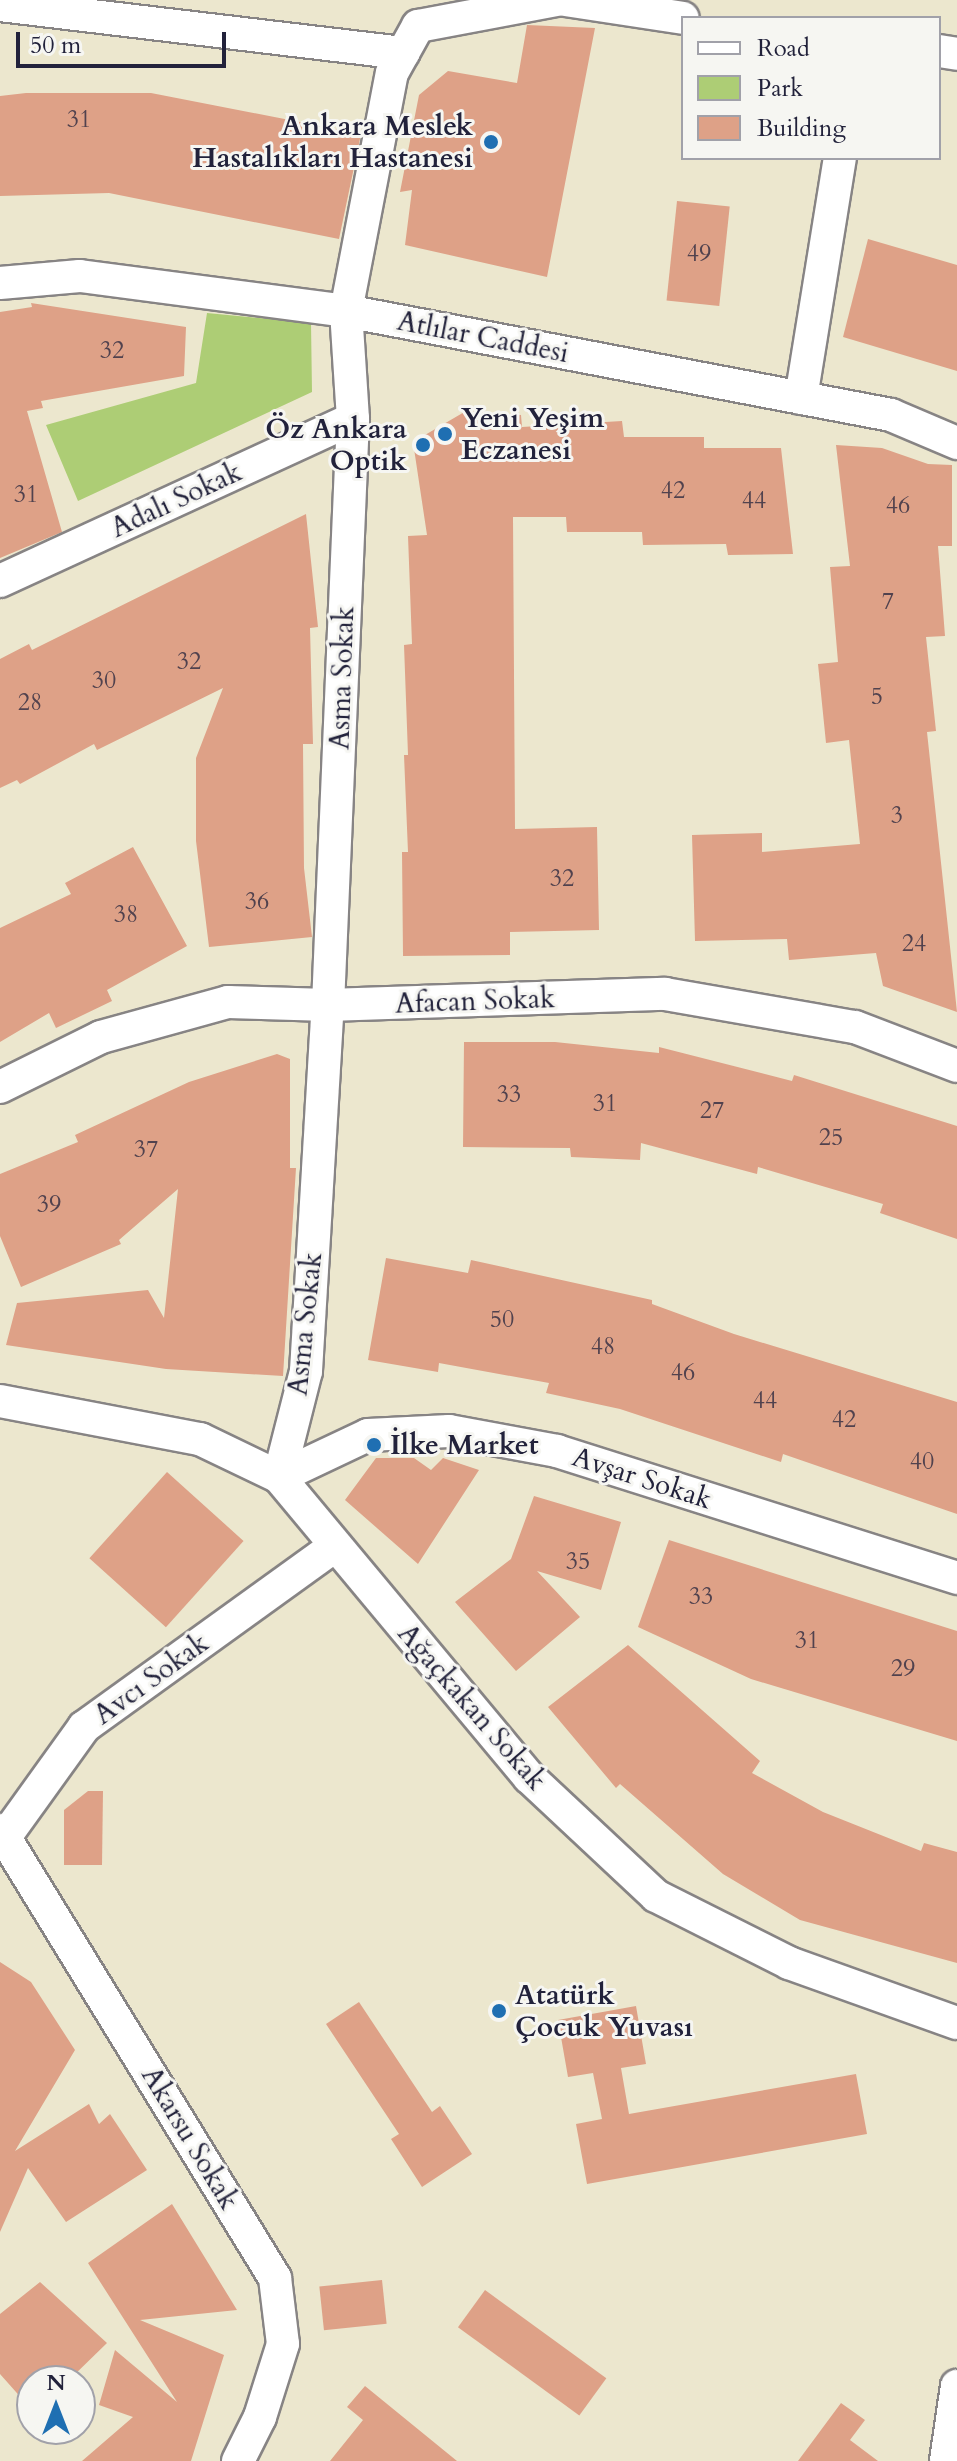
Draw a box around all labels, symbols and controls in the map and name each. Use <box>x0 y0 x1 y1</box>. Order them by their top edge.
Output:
scale bar <box>20 16 230 66</box>
legend <box>681 16 941 160</box>
text: 50 m <box>30 29 81 62</box>
text: Road <box>757 32 810 65</box>
text: Park <box>757 72 803 105</box>
house number: 31 <box>67 106 91 134</box>
place label: Ankara Meslek Hastalıkları Hastanesi <box>192 109 473 175</box>
text: Building <box>757 112 846 145</box>
marker: Ankara Meslek Hastalıkları Hastanesi <box>480 131 502 153</box>
house number: 49 <box>687 240 711 268</box>
street label: Atlılar Caddesi <box>394 304 572 370</box>
house number: 32 <box>100 337 124 365</box>
place label: Yeni Yeşim Eczanesi <box>461 401 604 467</box>
place label: Öz Ankara Optik <box>265 412 407 478</box>
marker: Yeni Yeşim Eczanesi <box>436 425 454 443</box>
marker: Öz Ankara Optik <box>414 436 432 454</box>
street label: Adalı Sokak <box>105 455 247 545</box>
house number: 42 <box>661 477 685 505</box>
house number: 31 <box>14 481 38 509</box>
house number: 44 <box>742 487 766 515</box>
house number: 46 <box>886 492 910 520</box>
house number: 7 <box>882 588 894 616</box>
street label: Asma Sokak <box>323 606 361 750</box>
house number: 32 <box>177 648 201 676</box>
house number: 30 <box>92 667 116 695</box>
house number: 5 <box>871 683 883 711</box>
house number: 28 <box>18 689 42 717</box>
house number: 3 <box>891 802 903 830</box>
house number: 32 <box>550 865 574 893</box>
house number: 36 <box>245 888 269 916</box>
house number: 38 <box>114 901 138 929</box>
house number: 24 <box>902 930 926 958</box>
street label: Afacan Sokak <box>394 981 556 1021</box>
house number: 33 <box>497 1081 521 1109</box>
house number: 31 <box>593 1090 617 1118</box>
house number: 27 <box>700 1097 724 1125</box>
house number: 25 <box>819 1124 843 1152</box>
house number: 37 <box>134 1136 158 1164</box>
house number: 39 <box>37 1191 61 1219</box>
street label: Asma Sokak <box>281 1251 329 1397</box>
house number: 50 <box>490 1306 514 1334</box>
house number: 48 <box>591 1333 615 1361</box>
house number: 46 <box>671 1359 695 1387</box>
house number: 44 <box>753 1387 777 1415</box>
house number: 42 <box>832 1406 856 1434</box>
place label: İlke Market <box>390 1428 539 1462</box>
marker: İlke Market <box>365 1436 383 1454</box>
street label: Avşar Sokak <box>568 1440 716 1516</box>
house number: 40 <box>910 1448 934 1476</box>
house number: 35 <box>566 1548 590 1576</box>
house number: 33 <box>689 1583 713 1611</box>
street label: Ağaçkakan Sokak <box>391 1617 553 1797</box>
street label: Avcı Sokak <box>87 1626 215 1732</box>
house number: 31 <box>795 1627 819 1655</box>
house number: 29 <box>891 1655 915 1683</box>
place label: Atatürk Çocuk Yuvası <box>515 1978 693 2044</box>
marker: Atatürk Çocuk Yuvası <box>490 2002 508 2020</box>
street label: Akarsu Sokak <box>134 2060 246 2216</box>
north arrow <box>16 2365 96 2445</box>
text: N <box>46 2368 66 2398</box>

